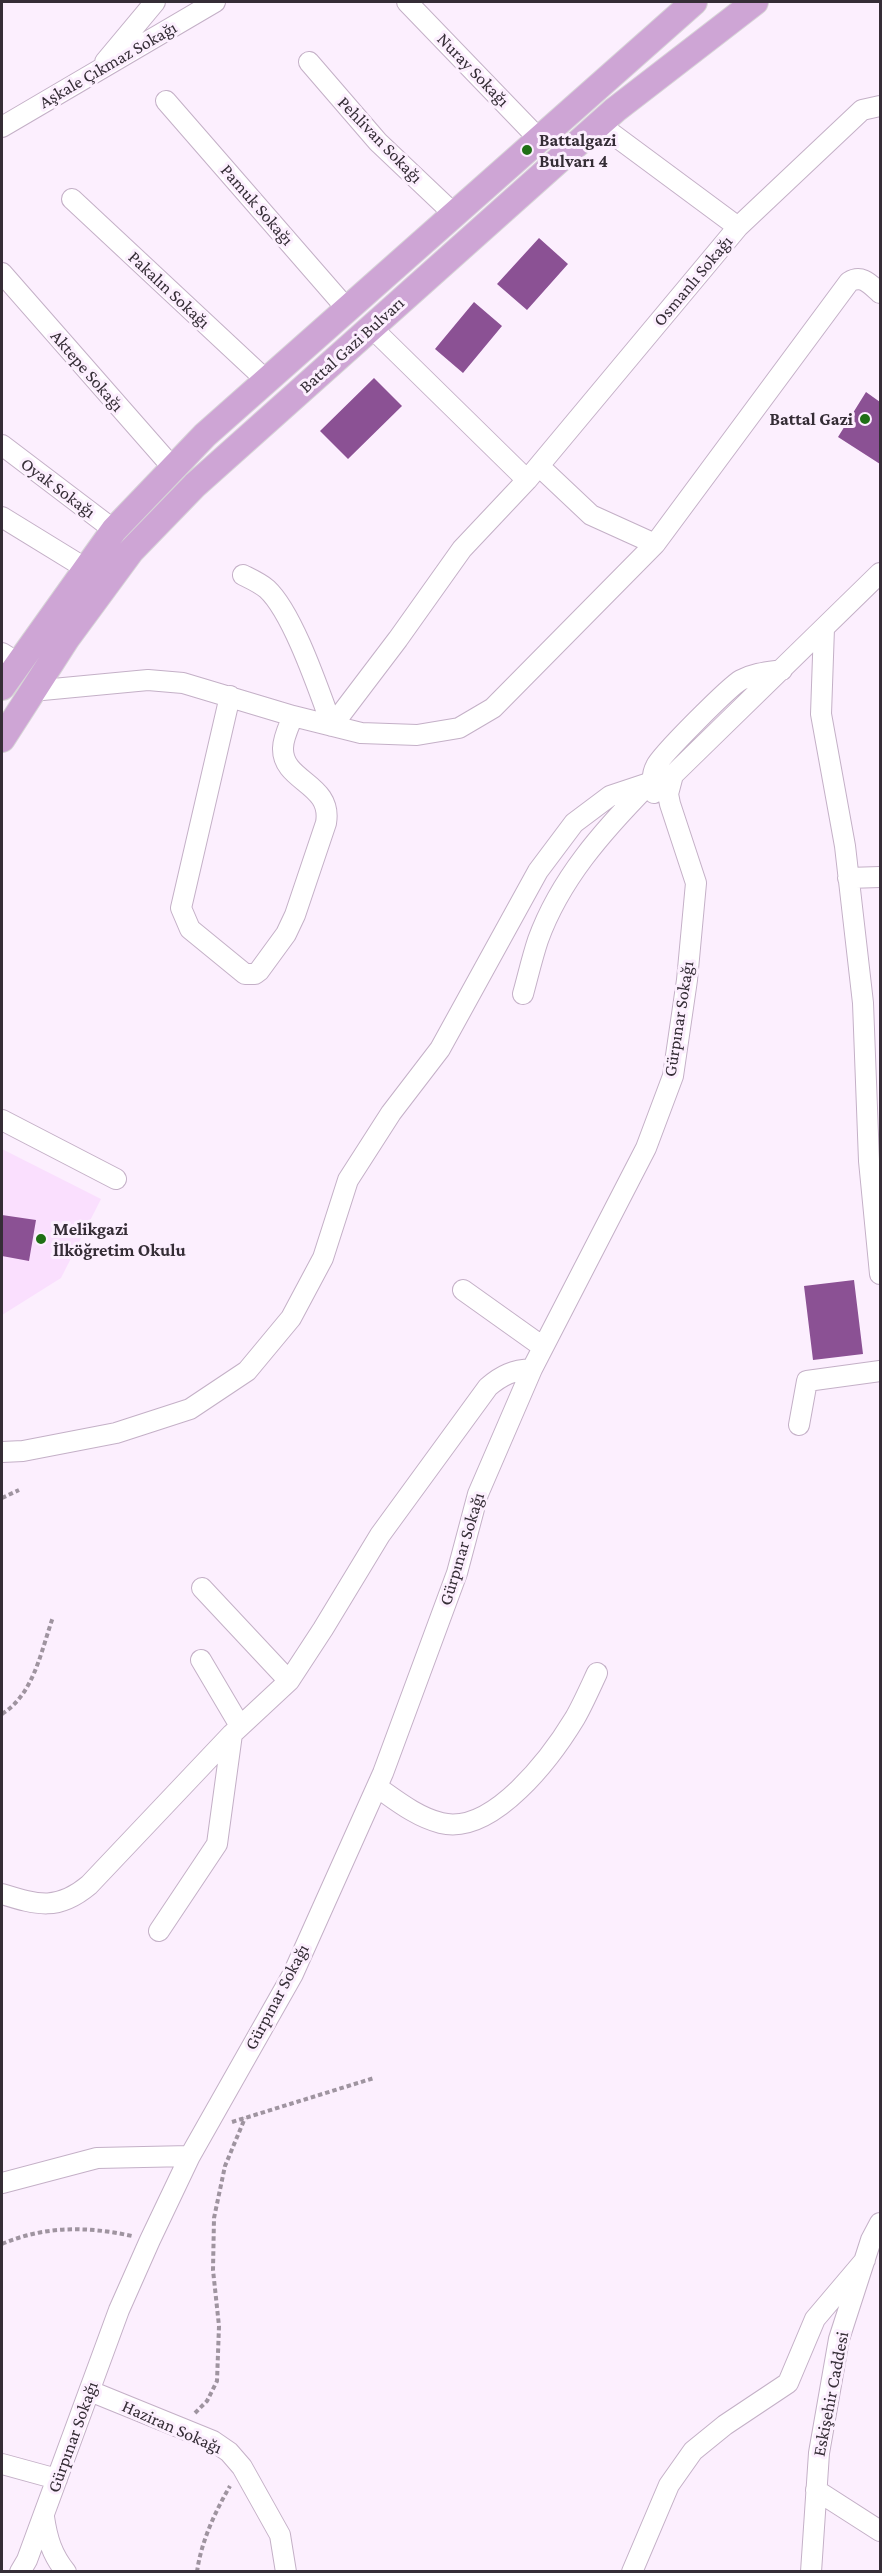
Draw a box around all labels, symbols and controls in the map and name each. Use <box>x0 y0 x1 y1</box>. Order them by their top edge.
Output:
street label: Aşkale Çıkmaz Sokağı <box>35 17 181 113</box>
street label: Nuray Sokağı <box>432 28 514 112</box>
street label: Pehlivan Sokağı <box>333 92 427 188</box>
place label: Battalgazi Bulvarı 4 <box>539 129 617 172</box>
marker: Battalgazi Bulvarı 4 <box>520 143 534 157</box>
street label: Pamuk Sokağı <box>216 160 298 250</box>
street label: Osmanlı Sokağı <box>649 231 737 331</box>
street label: Pakalın Sokağı <box>124 247 214 333</box>
street label: Battal Gazi Bulvarı <box>295 292 409 398</box>
street label: Aktepe Sokağı <box>46 326 128 416</box>
place label: Battal Gazi <box>769 408 853 430</box>
marker: Battal Gazi <box>858 412 872 426</box>
street label: Oyak Sokağı <box>16 453 100 523</box>
street label: Gürpınar Sokağı <box>659 960 699 1078</box>
place label: Melikgazi İlköğretim Okulu <box>53 1218 186 1260</box>
marker: Melikgazi İlköğretim Okulu <box>34 1232 48 1246</box>
street label: Gürpınar Sokağı <box>435 1490 489 1608</box>
street label: Gürpınar Sokağı <box>240 1940 314 2054</box>
street label: Eskişehir Caddesi <box>808 2330 854 2458</box>
street label: Gürpınar Sokağı <box>43 2378 103 2496</box>
street label: Haziran Sokağı <box>119 2395 225 2459</box>

